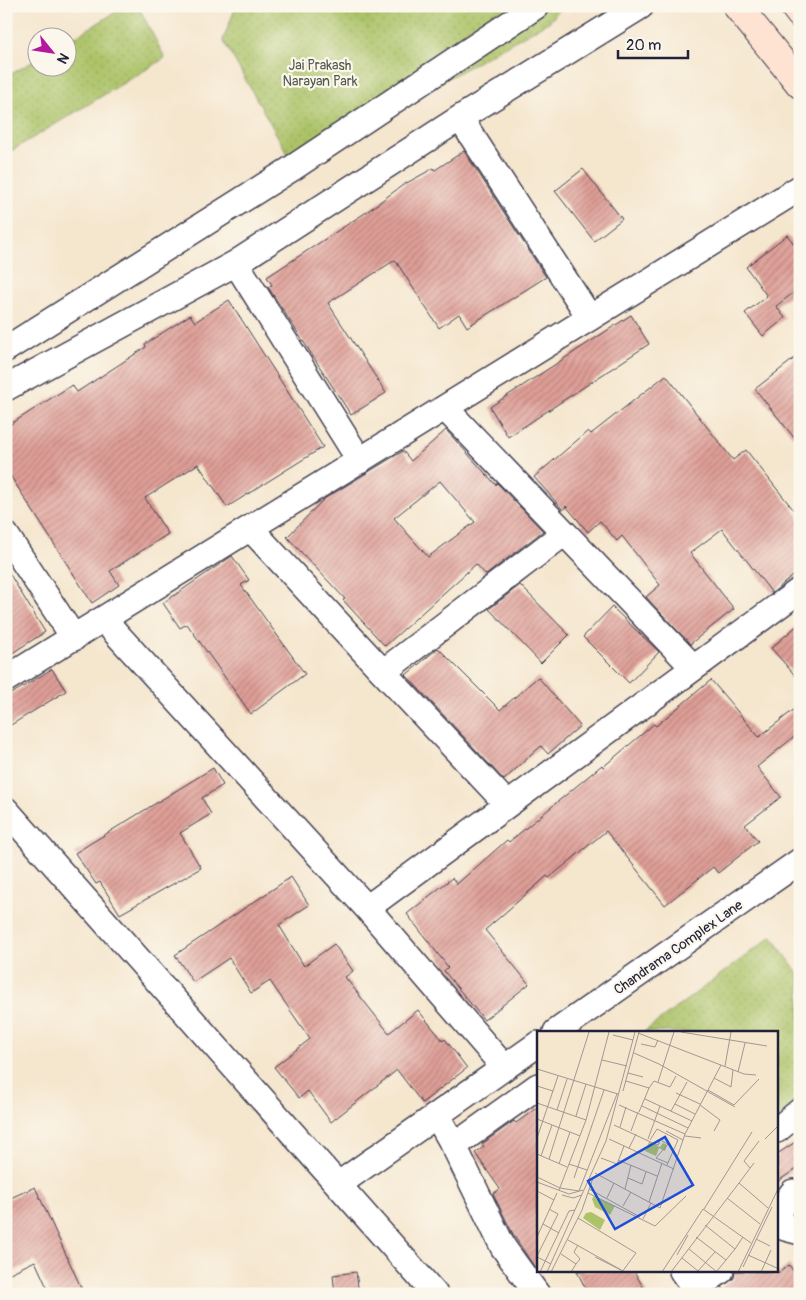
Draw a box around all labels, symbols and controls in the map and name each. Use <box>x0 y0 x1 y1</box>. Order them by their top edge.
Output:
north arrow <box>28 28 78 78</box>
scale bar <box>618 28 688 60</box>
text: 20 m <box>626 36 661 55</box>
text: N <box>53 50 73 67</box>
park label: Jai Prakash Narayan Park <box>282 57 358 90</box>
street label: Chandrama Complex Lane <box>611 896 746 998</box>
inset map <box>537 1031 778 1272</box>

